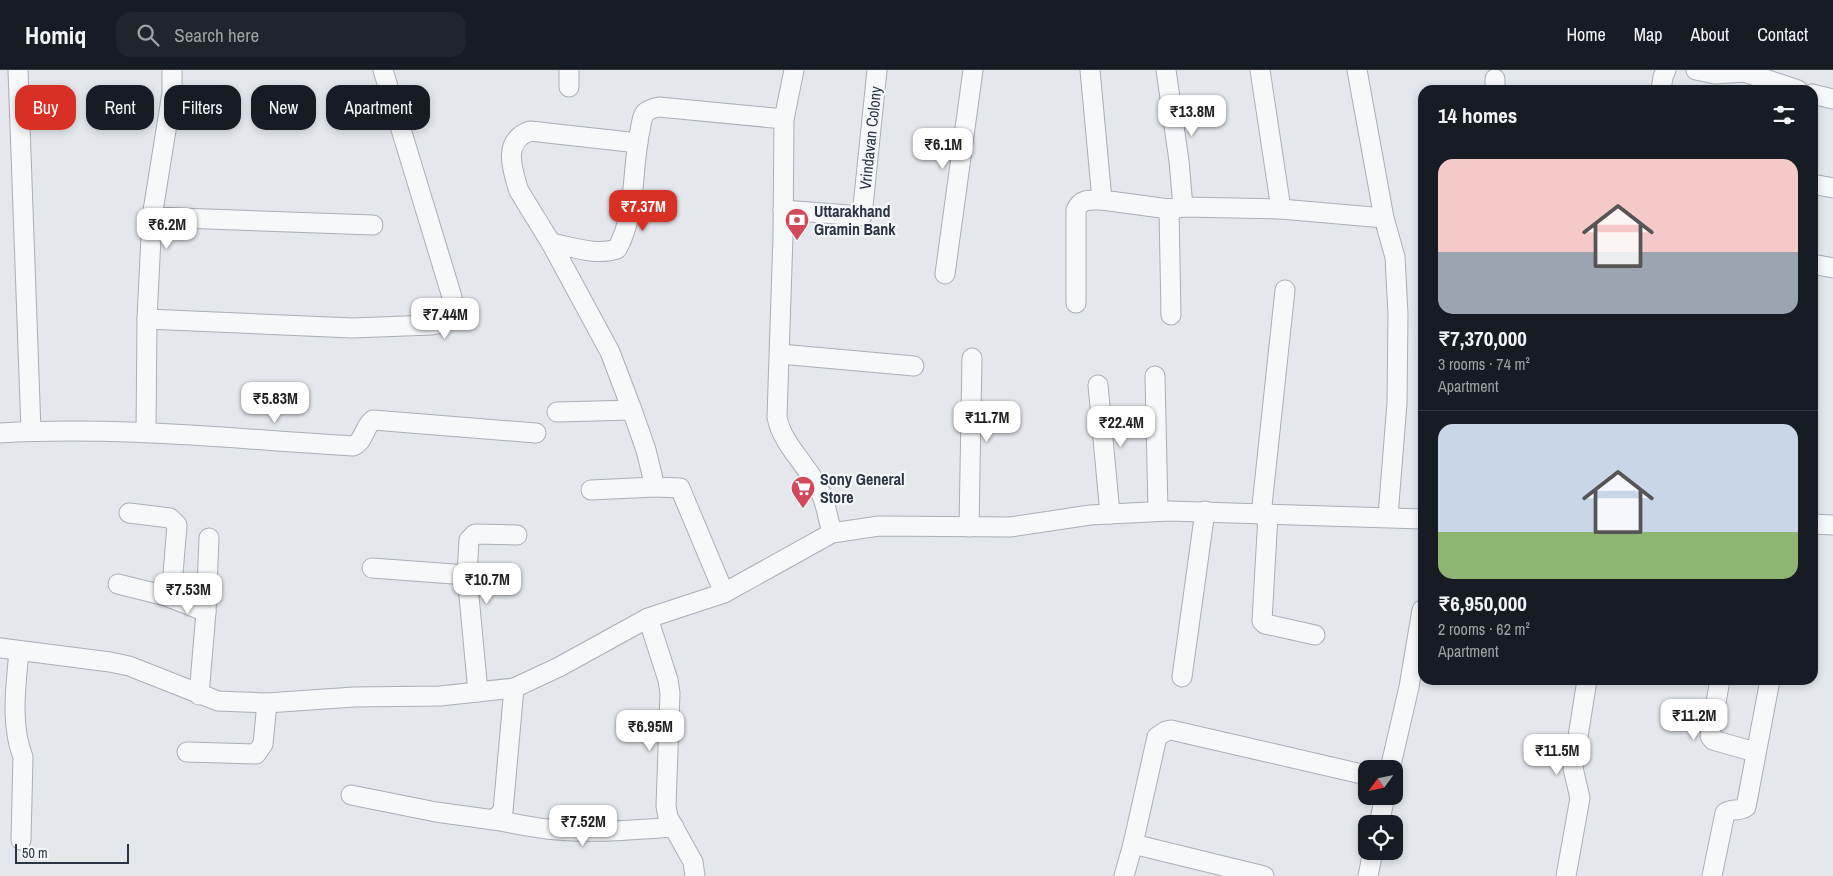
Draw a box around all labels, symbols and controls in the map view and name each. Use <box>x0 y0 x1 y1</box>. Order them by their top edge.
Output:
search box <box>116 12 466 57</box>
text: Homiq <box>25 19 86 51</box>
icon: search <box>134 21 162 49</box>
text: Search here <box>174 22 259 48</box>
text: Home <box>1566 22 1606 47</box>
text: Map <box>1634 22 1663 47</box>
text: About <box>1691 22 1729 47</box>
text: Contact <box>1757 22 1808 47</box>
chip: Buy <box>15 85 76 130</box>
chip: Rent <box>86 85 154 130</box>
chip: Filters <box>164 85 241 130</box>
chip: New <box>251 85 316 130</box>
chip: Apartment <box>326 85 430 130</box>
street label: Vrindavan Colony <box>854 85 886 191</box>
pin: ₹13.8M <box>1151 94 1233 137</box>
text: ₹13.8M <box>1169 100 1215 122</box>
text: 14 homes <box>1438 101 1517 130</box>
icon: filters <box>1770 101 1798 129</box>
pin: ₹6.1M <box>908 128 978 170</box>
text: ₹6.1M <box>924 133 962 155</box>
pin: ₹7.37M <box>602 190 684 232</box>
icon: home <box>1573 191 1663 281</box>
text: ₹7.37M <box>620 195 666 217</box>
place label: Uttarakhand Gramin Bank <box>814 200 896 240</box>
bank icon: Uttarakhand Gramin Bank <box>784 207 810 241</box>
pin: ₹6.2M <box>132 208 202 250</box>
text: ₹6.2M <box>148 213 186 235</box>
pin: ₹7.44M <box>404 298 486 340</box>
text: ₹7.44M <box>422 303 468 325</box>
text: ₹7,370,000 <box>1438 324 1527 353</box>
text: 3 rooms · 74 m² <box>1438 353 1530 375</box>
text: Apartment <box>1438 375 1499 397</box>
pin: ₹5.83M <box>234 382 316 424</box>
text: ₹5.83M <box>252 387 298 409</box>
pin: ₹11.7M <box>946 400 1028 443</box>
text: ₹11.7M <box>964 406 1010 428</box>
pin: ₹22.4M <box>1080 406 1162 448</box>
text: ₹22.4M <box>1098 411 1144 433</box>
icon: home <box>1573 457 1663 547</box>
place label: Sony General Store <box>820 468 905 508</box>
supermarket icon: Sony General Store <box>790 475 816 509</box>
pin: ₹10.7M <box>446 562 528 605</box>
text: ₹10.7M <box>464 568 510 590</box>
pin: ₹7.53M <box>147 572 229 615</box>
text: ₹7.53M <box>165 578 211 600</box>
text: ₹6,950,000 <box>1438 589 1527 618</box>
text: 2 rooms · 62 m² <box>1438 618 1530 640</box>
text: Apartment <box>1438 640 1499 662</box>
pin: ₹11.2M <box>1653 698 1735 741</box>
text: ₹11.2M <box>1671 704 1717 726</box>
pin: ₹6.95M <box>609 710 691 752</box>
text: ₹6.95M <box>627 715 673 737</box>
pin: ₹11.5M <box>1516 734 1598 776</box>
text: ₹11.5M <box>1534 739 1580 761</box>
north arrow <box>1358 760 1402 805</box>
map controls <box>1358 760 1403 860</box>
pin: ₹7.52M <box>542 804 624 847</box>
text: ₹7.52M <box>560 810 606 832</box>
button: locate <box>1358 815 1403 860</box>
scale bar <box>15 841 129 864</box>
text: 50 m <box>22 844 48 862</box>

